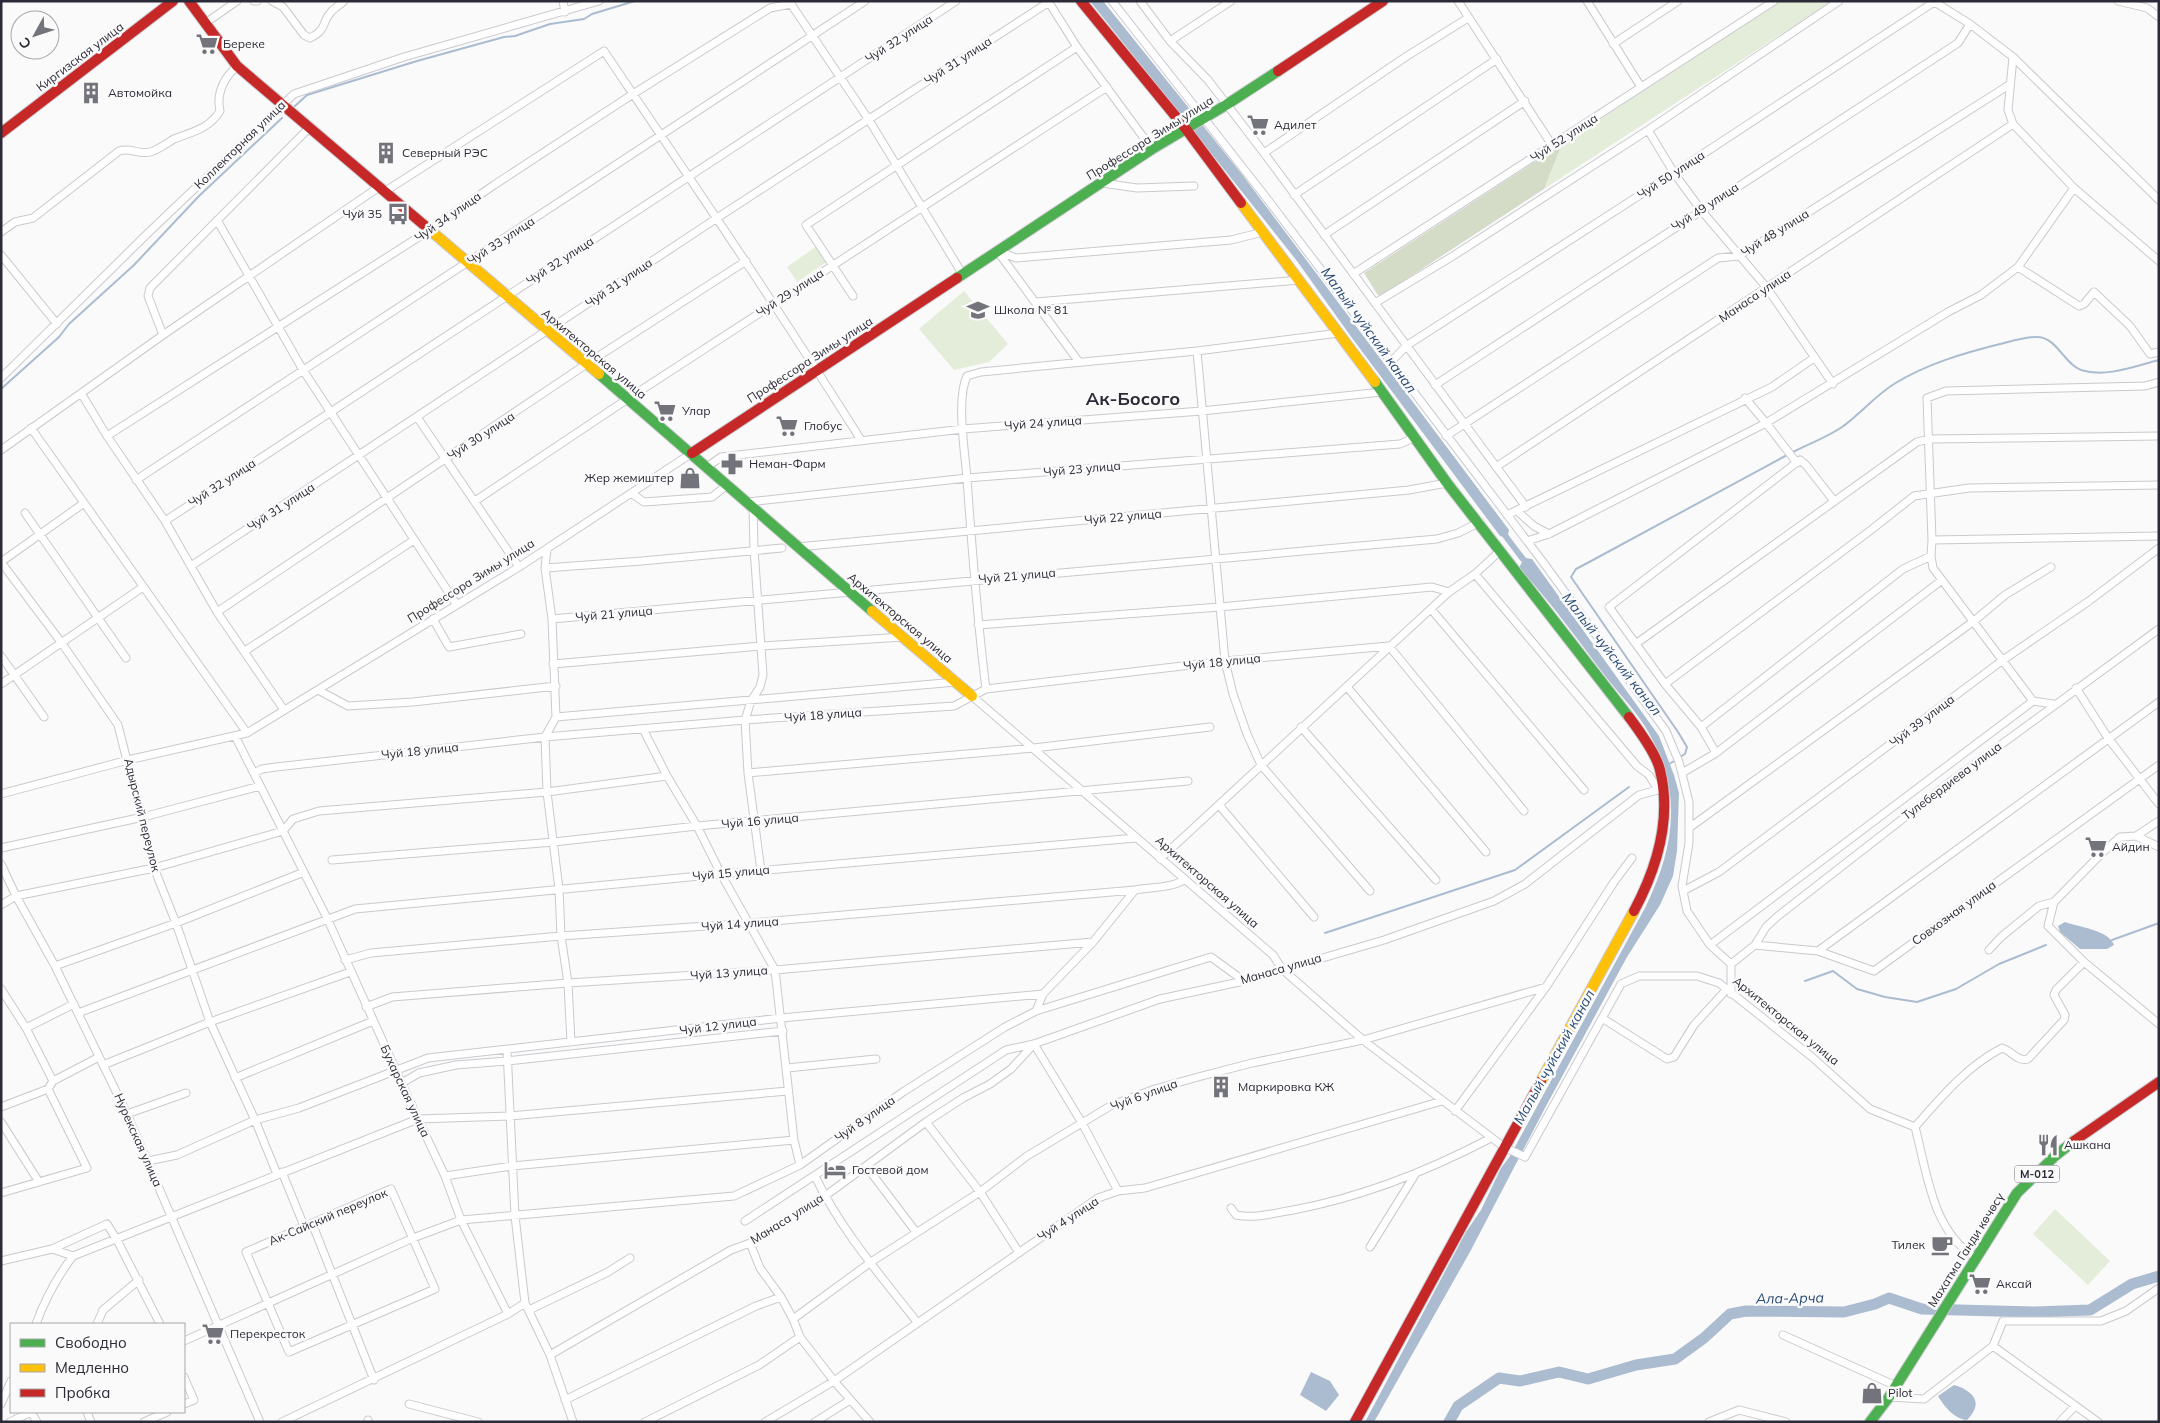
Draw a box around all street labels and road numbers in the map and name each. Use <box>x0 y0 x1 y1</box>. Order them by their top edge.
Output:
street label: Чуй 32 улица <box>862 11 935 66</box>
street label: Киргизская улица <box>33 19 126 94</box>
street label: Чуй 31 улица <box>921 33 994 88</box>
street label: Профессора Зимы улица <box>1083 92 1216 183</box>
street label: Коллекторная улица <box>191 97 288 192</box>
street label: Чуй 52 улица <box>1527 110 1600 165</box>
street label: Чуй 50 улица <box>1634 147 1707 202</box>
street label: Чуй 49 улица <box>1668 179 1741 234</box>
street label: Чуй 34 улица <box>412 188 484 245</box>
street label: Чуй 48 улица <box>1738 206 1812 259</box>
street label: Чуй 33 улица <box>464 213 537 268</box>
street label: Чуй 32 улица <box>523 233 596 288</box>
street label: Чуй 31 улица <box>582 255 655 310</box>
street label: Чуй 29 улица <box>753 265 826 320</box>
street label: Манаса улица <box>1716 266 1794 325</box>
street label: Архитекторская улица <box>539 305 650 402</box>
street label: Профессора Зимы улица <box>744 313 875 406</box>
street label: Чуй 30 улица <box>444 408 517 463</box>
street label: Чуй 24 улица <box>1004 412 1082 433</box>
street label: Чуй 32 улица <box>185 455 258 510</box>
street label: Чуй 23 улица <box>1043 458 1121 479</box>
street label: Чуй 31 улица <box>244 479 317 534</box>
street label: Чуй 22 улица <box>1084 506 1162 527</box>
street label: Профессора Зимы улица <box>404 535 537 626</box>
street label: Чуй 21 улица <box>978 565 1056 586</box>
street label: Архитекторская улица <box>845 569 956 666</box>
street label: Чуй 21 улица <box>575 603 653 624</box>
street label: Чуй 18 улица <box>1183 650 1261 673</box>
street label: Чуй 39 улица <box>1886 691 1957 750</box>
street label: Чуй 18 улица <box>784 704 862 725</box>
street label: Тулебердиева улица <box>1899 738 2004 823</box>
street label: Чуй 18 улица <box>381 739 459 762</box>
street label: Адырский переулок <box>121 757 164 874</box>
street label: Чуй 16 улица <box>721 810 799 831</box>
street label: Архитекторская улица <box>1152 832 1262 931</box>
street label: Чуй 15 улица <box>692 862 770 883</box>
street label: Совхозная улица <box>1909 877 1999 948</box>
street label: Чуй 14 улица <box>701 913 779 934</box>
street label: Манаса улица <box>1239 950 1323 987</box>
street label: Чуй 13 улица <box>690 962 768 983</box>
street label: Архитекторская улица <box>1730 973 1843 1068</box>
street label: Чуй 12 улица <box>679 1013 757 1038</box>
street label: Бухарская улица <box>377 1042 433 1139</box>
street label: Чуй 6 улица <box>1108 1075 1179 1114</box>
street label: Нурекская улица <box>111 1091 166 1189</box>
street label: Чуй 8 улица <box>832 1092 898 1145</box>
road number: М-012 <box>2014 1166 2060 1182</box>
street label: Ак-Сайский переулок <box>266 1185 390 1248</box>
street label: Махатма Ганди көчөсү <box>1924 1189 2007 1310</box>
street label: Манаса улица <box>747 1190 826 1247</box>
street label: Чуй 4 улица <box>1034 1193 1101 1244</box>

